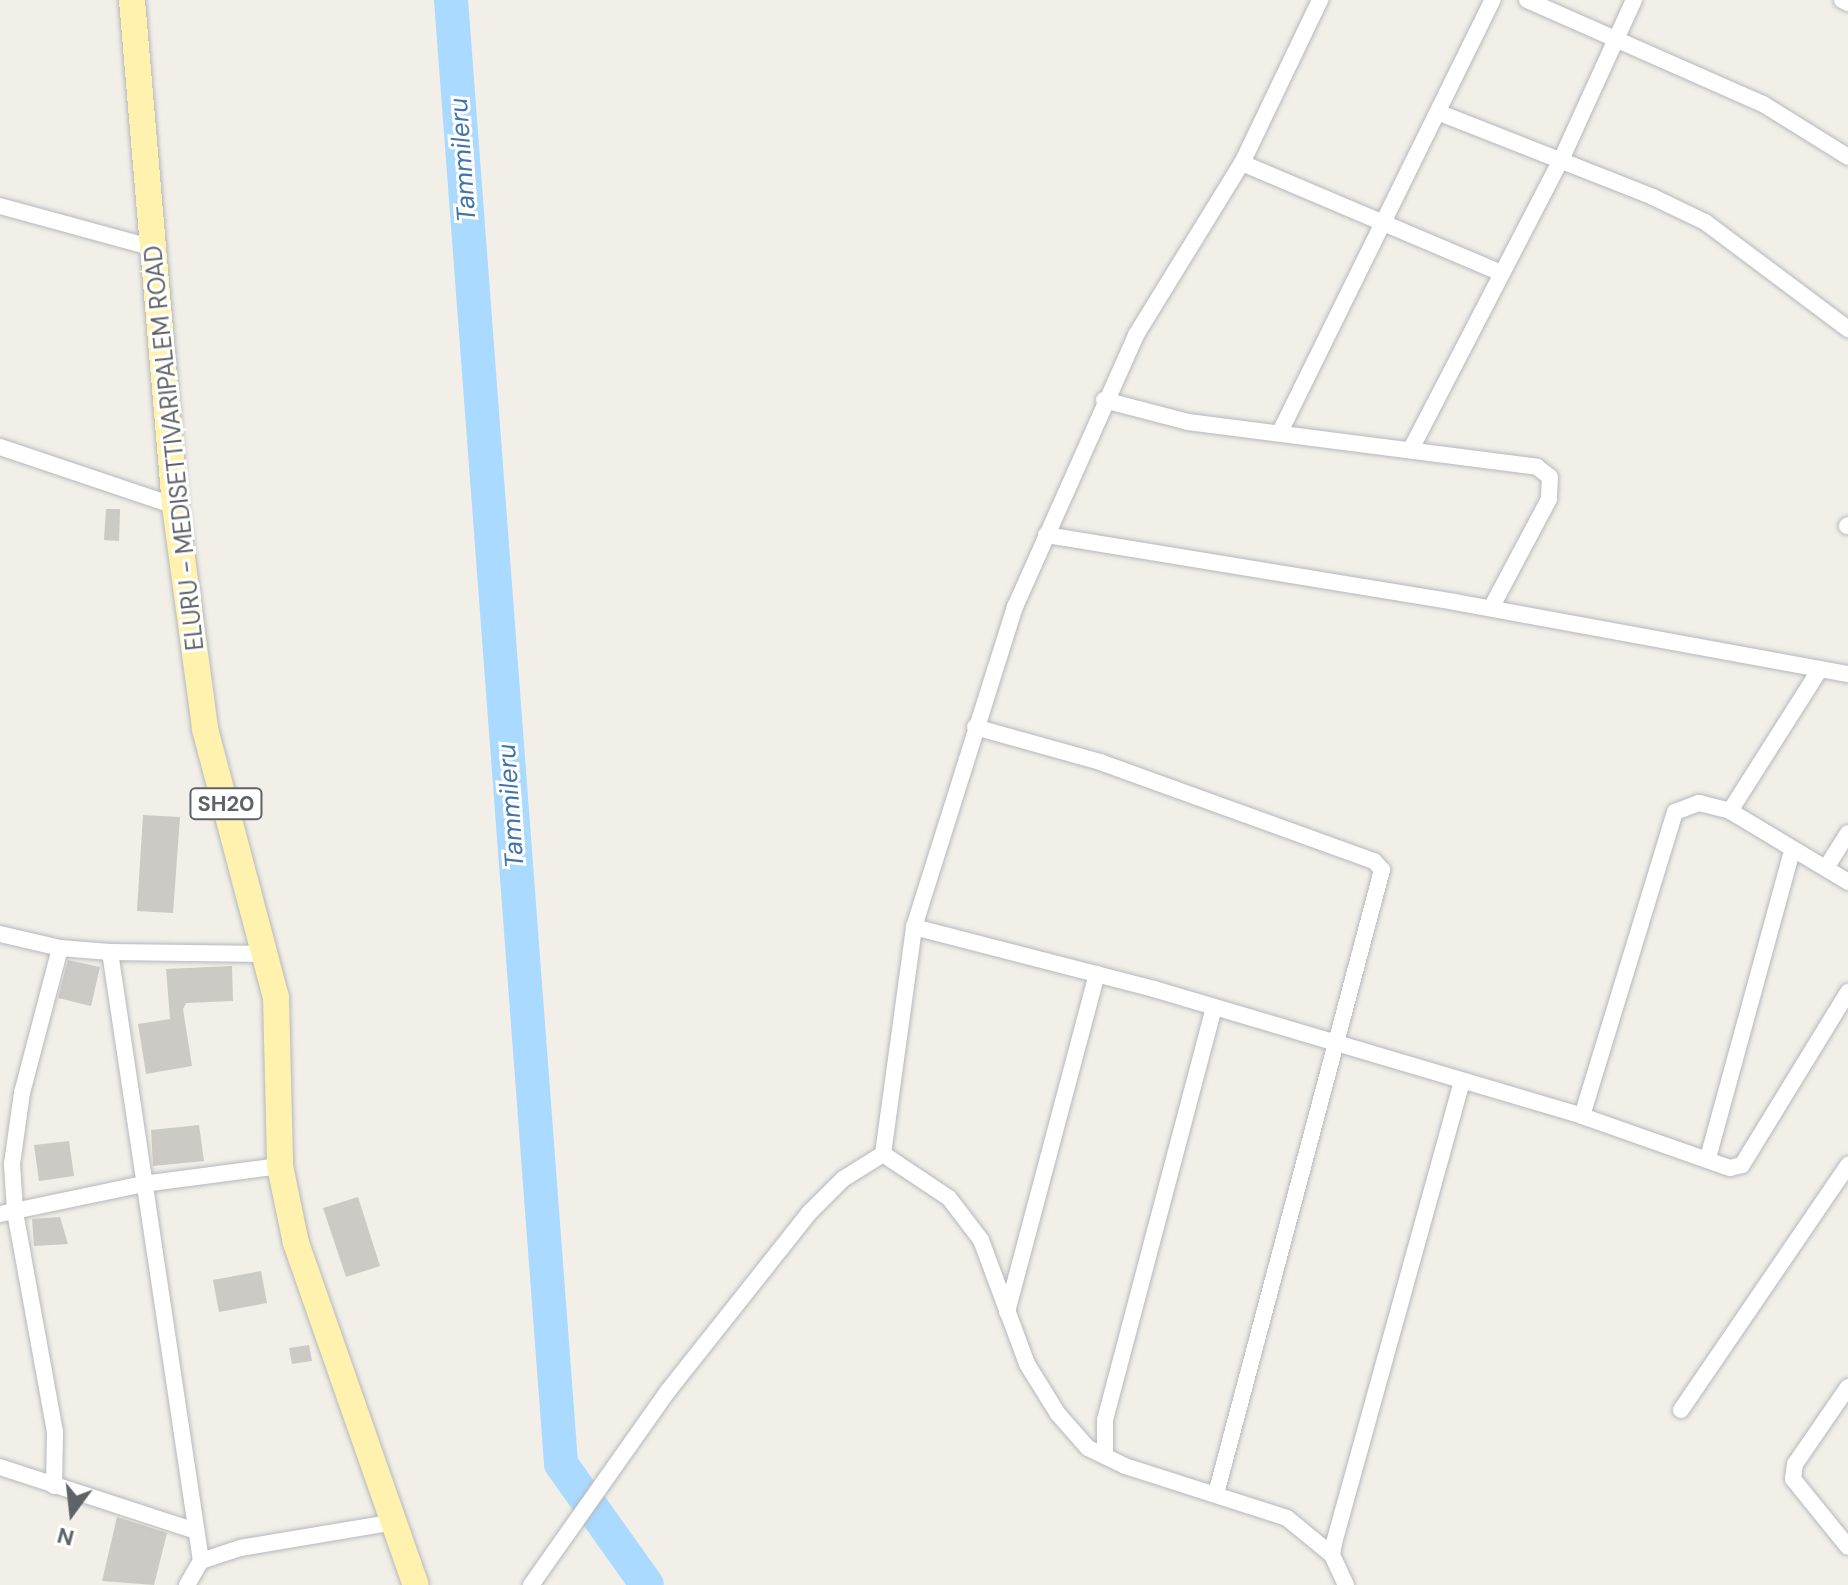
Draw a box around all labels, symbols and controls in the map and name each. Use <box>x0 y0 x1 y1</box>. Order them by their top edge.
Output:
water label: Tammileru <box>443 97 483 223</box>
street label: ELURU - MEDISETTIVARIPALEM ROAD <box>138 244 210 652</box>
water label: Tammileru <box>491 743 531 869</box>
road number: SH20 <box>188 786 264 822</box>
north arrow <box>32 1473 112 1553</box>
text: N <box>54 1521 77 1553</box>

